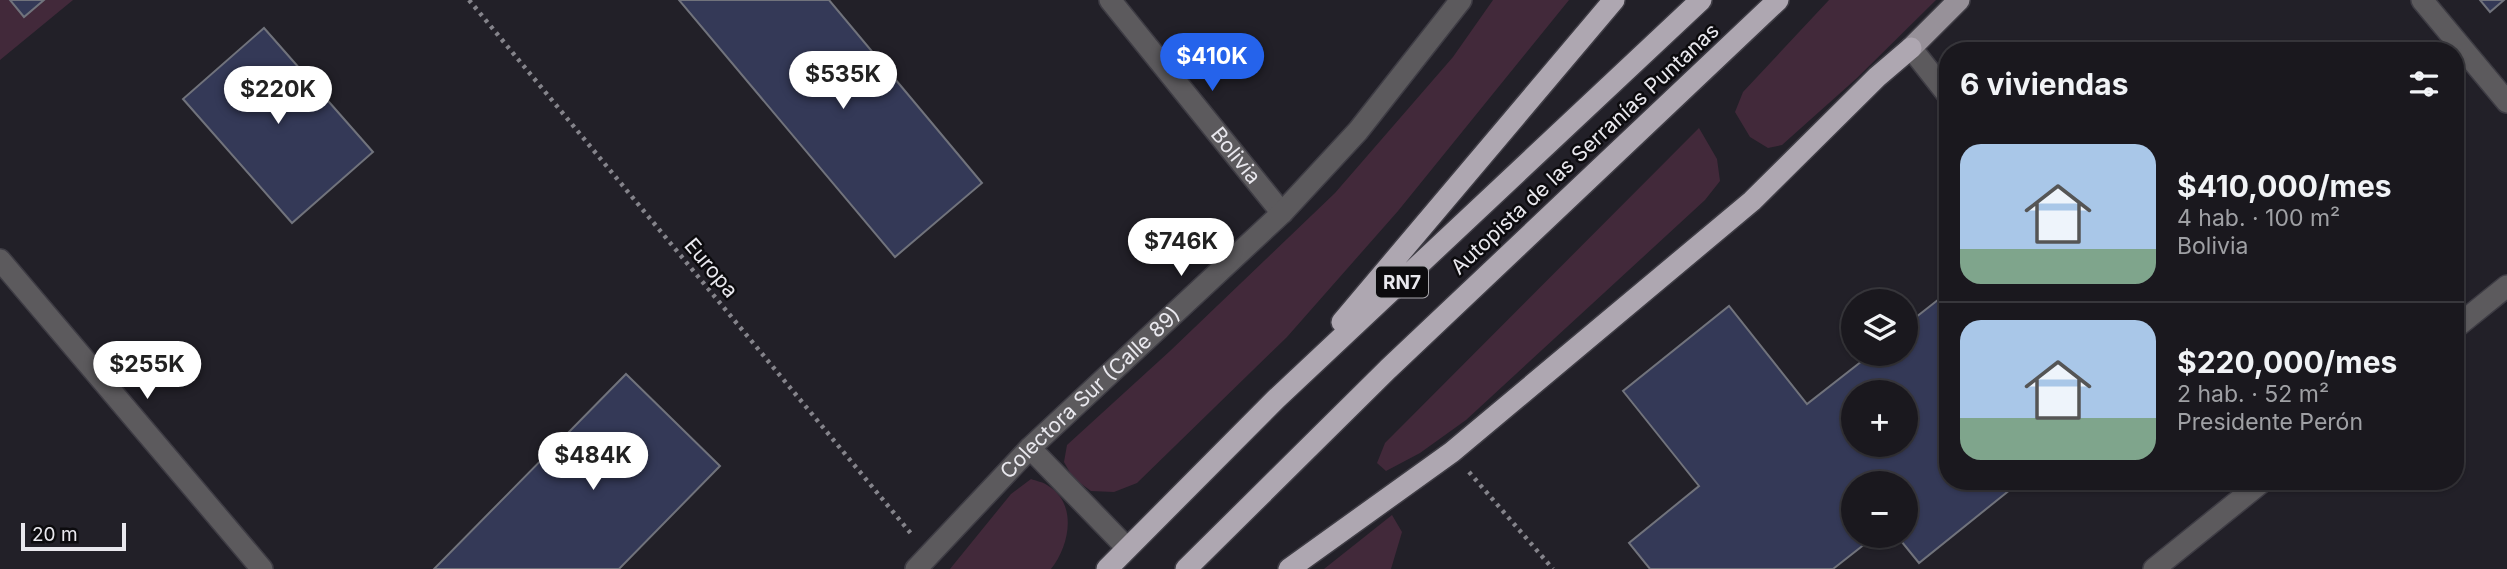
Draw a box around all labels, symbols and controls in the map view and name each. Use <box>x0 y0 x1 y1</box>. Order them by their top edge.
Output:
street label: Autopista de las Serranías Puntanas <box>1446 18 1724 279</box>
pin: $410K <box>1163 34 1261 93</box>
text: $410K <box>1176 42 1248 70</box>
pin: $535K <box>794 52 892 111</box>
text: $535K <box>805 60 881 88</box>
icon: filters <box>2405 65 2443 103</box>
pin: $220K <box>229 66 327 126</box>
text: 6 viviendas <box>1960 66 2129 102</box>
text: $220K <box>240 75 316 103</box>
street label: Bolivia <box>1206 122 1266 189</box>
text: $410,000/mes <box>2177 168 2392 204</box>
icon: home <box>2016 172 2100 256</box>
text: 4 hab. · 100 m² <box>2177 204 2340 232</box>
pin: $746K <box>1132 218 1230 278</box>
text: $746K <box>1144 227 1218 255</box>
text: Bolivia <box>2177 232 2248 260</box>
street label: Europa <box>679 233 743 303</box>
road number: RN7 <box>1376 266 1428 298</box>
map controls <box>1841 289 1918 548</box>
button: layers <box>1841 289 1918 366</box>
street label: Colectora Sur (Calle 89) <box>995 301 1185 484</box>
pin: $255K <box>98 342 196 401</box>
text: $220,000/mes <box>2177 344 2397 380</box>
icon: home <box>2016 348 2100 432</box>
text: $255K <box>109 350 185 378</box>
button: + <box>1841 380 1918 457</box>
text: 2 hab. · 52 m² <box>2177 380 2329 408</box>
text: Presidente Perón <box>2177 408 2363 436</box>
pin: $484K <box>544 433 642 492</box>
text: $484K <box>554 441 632 469</box>
button: − <box>1841 471 1918 548</box>
scale bar <box>21 520 126 552</box>
text: 20 m <box>32 523 78 546</box>

